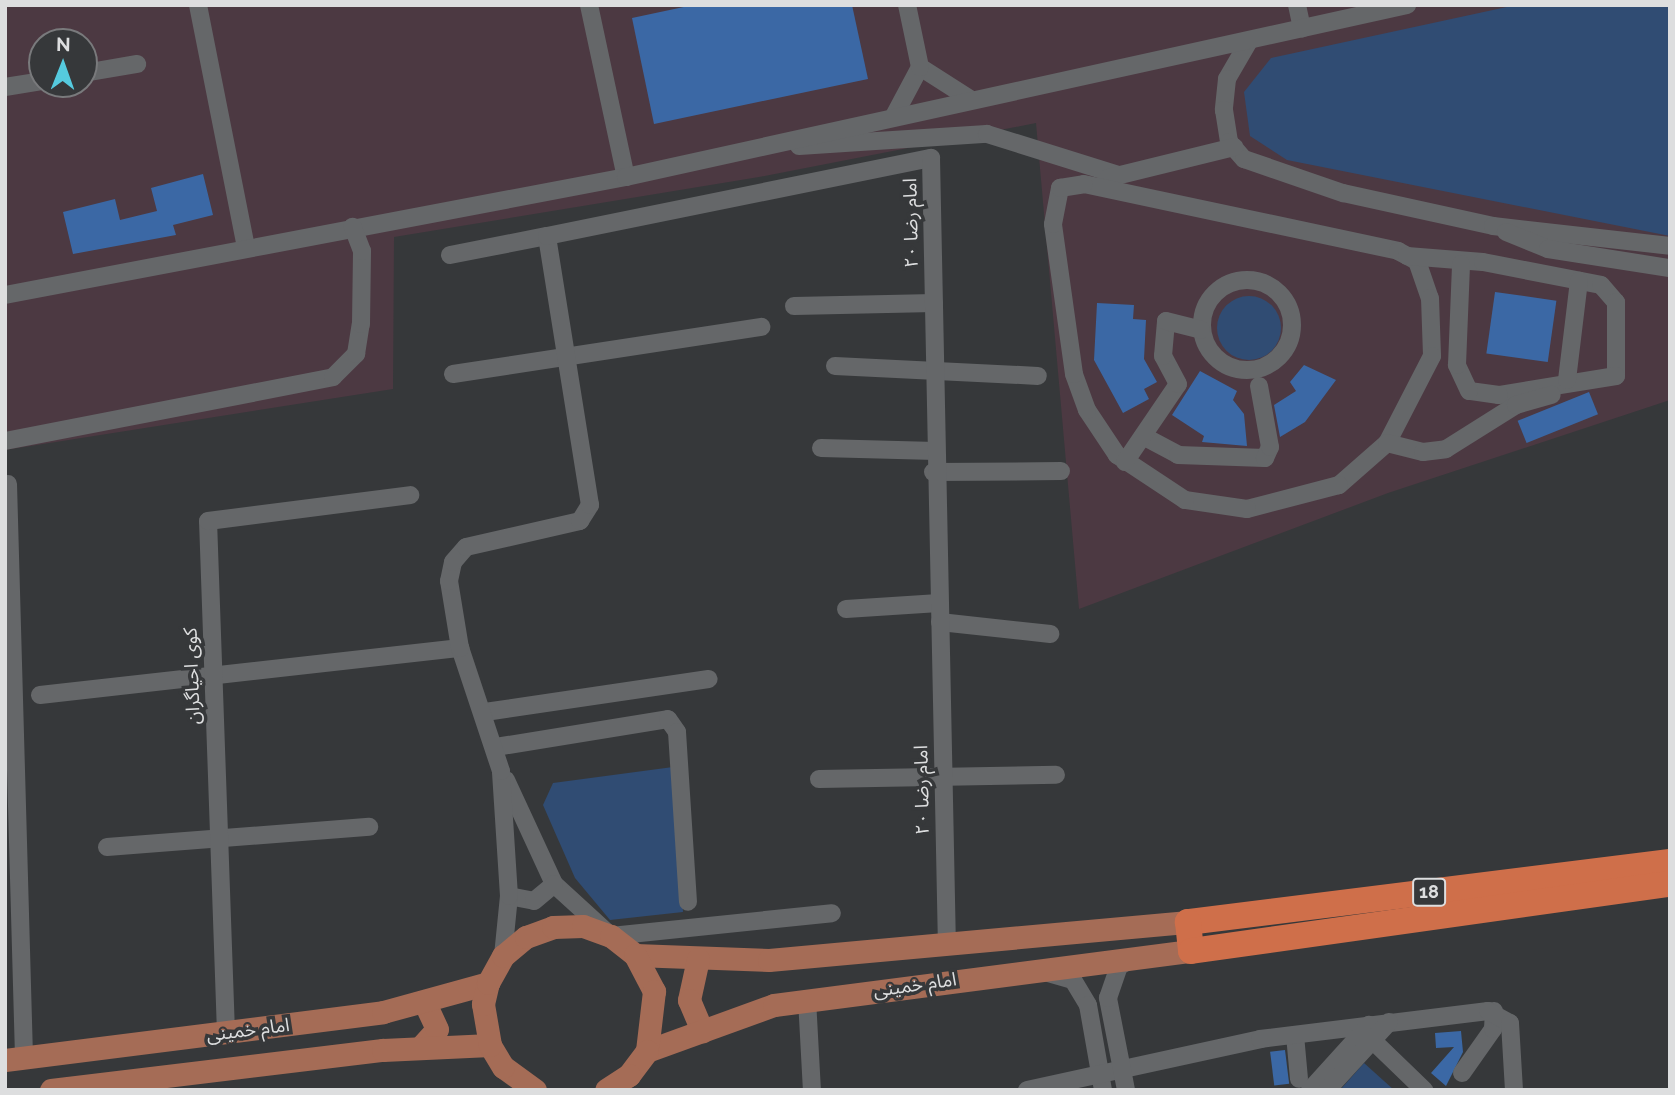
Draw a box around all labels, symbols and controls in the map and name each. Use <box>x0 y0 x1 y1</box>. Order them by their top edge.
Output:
north arrow <box>28 28 98 98</box>
text: N <box>56 33 71 55</box>
street label: امام رضا ۲۰ <box>899 178 923 268</box>
street label: کوی احیاگران <box>179 627 205 725</box>
street label: امام رضا ۲۰ <box>910 745 934 835</box>
road number: 18 <box>1412 878 1446 906</box>
street label: امام خمینی <box>872 968 958 1002</box>
street label: امام خمینی <box>205 1014 291 1046</box>

